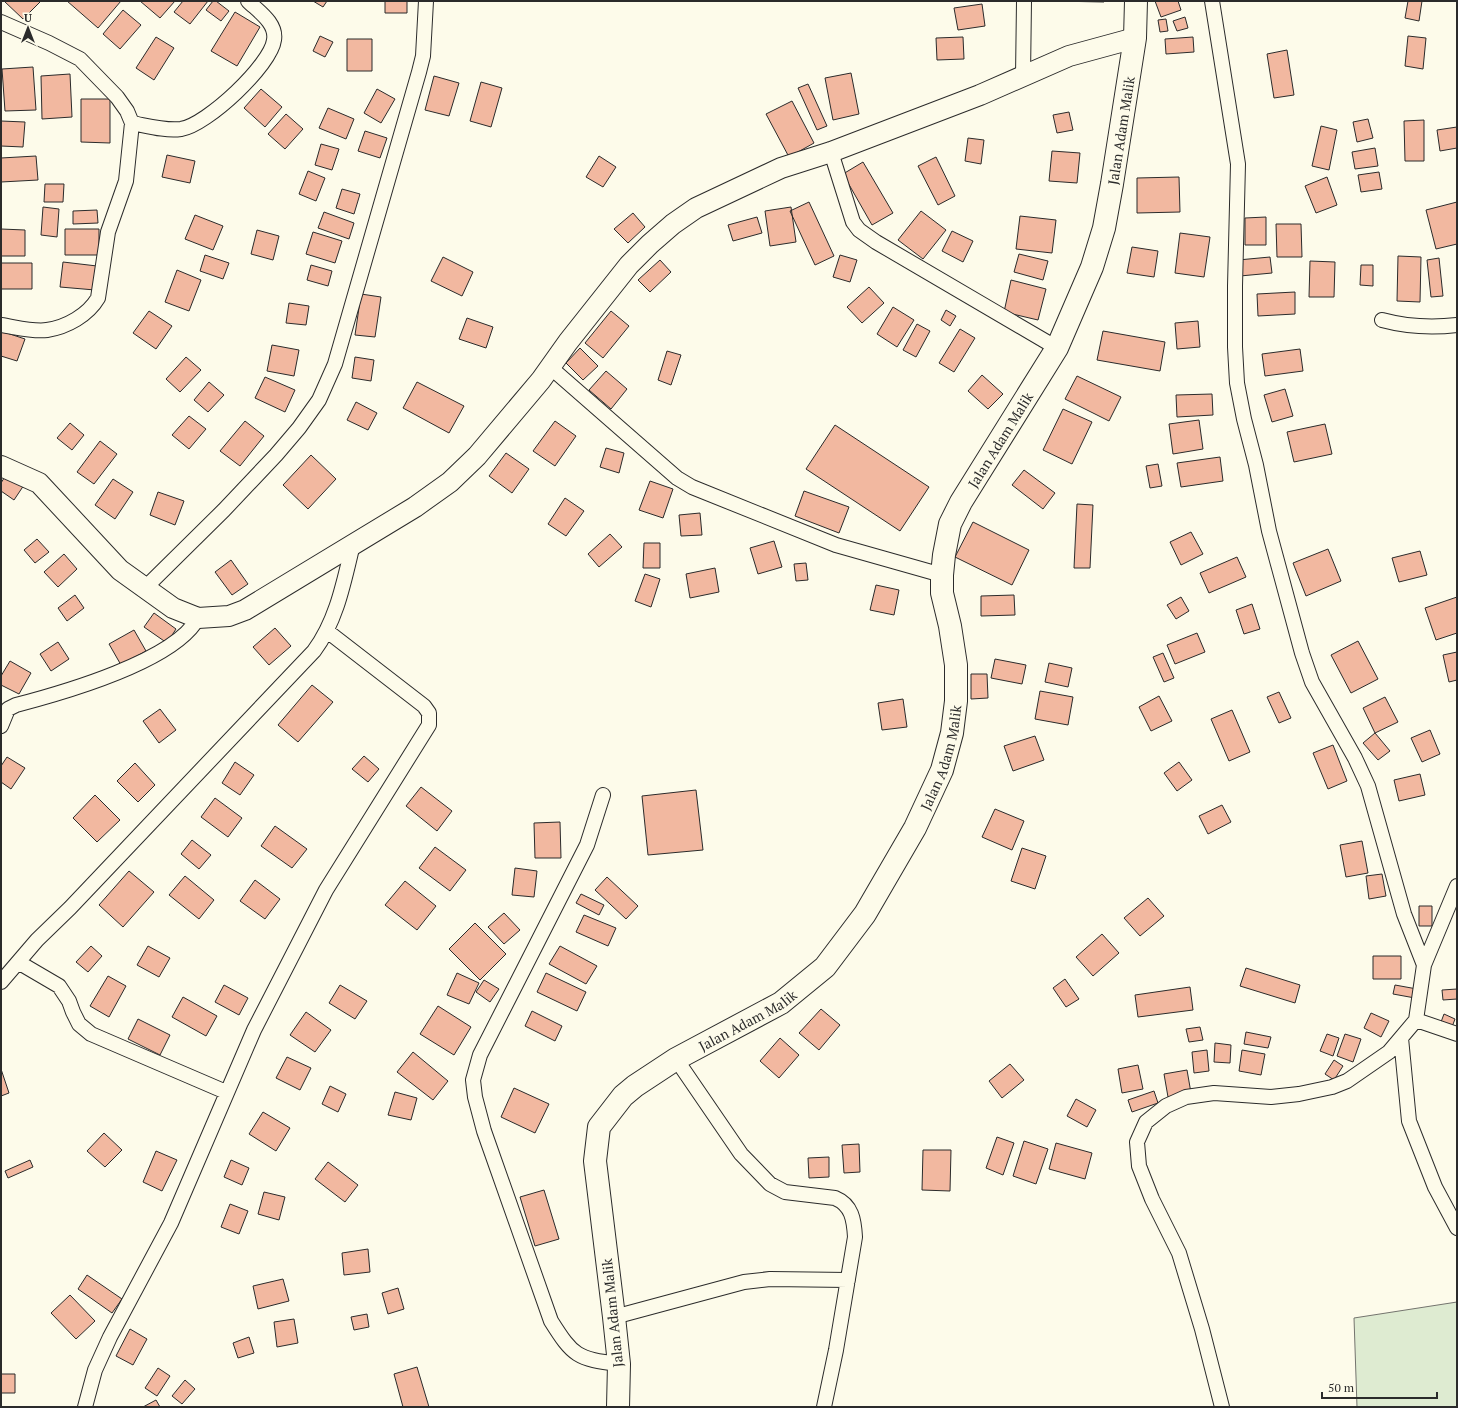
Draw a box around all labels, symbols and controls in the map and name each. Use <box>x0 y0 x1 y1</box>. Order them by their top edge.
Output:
north arrow <box>8 8 48 48</box>
text: U <box>24 11 32 25</box>
street label: Jalan Adam Malik <box>1103 74 1138 186</box>
street label: Jalan Adam Malik <box>963 388 1037 491</box>
street label: Jalan Adam Malik <box>915 703 965 813</box>
street label: Jalan Adam Malik <box>695 984 801 1055</box>
street label: Jalan Adam Malik <box>597 1257 627 1368</box>
scale bar <box>1322 1374 1437 1400</box>
text: 50 m <box>1328 1380 1355 1395</box>

